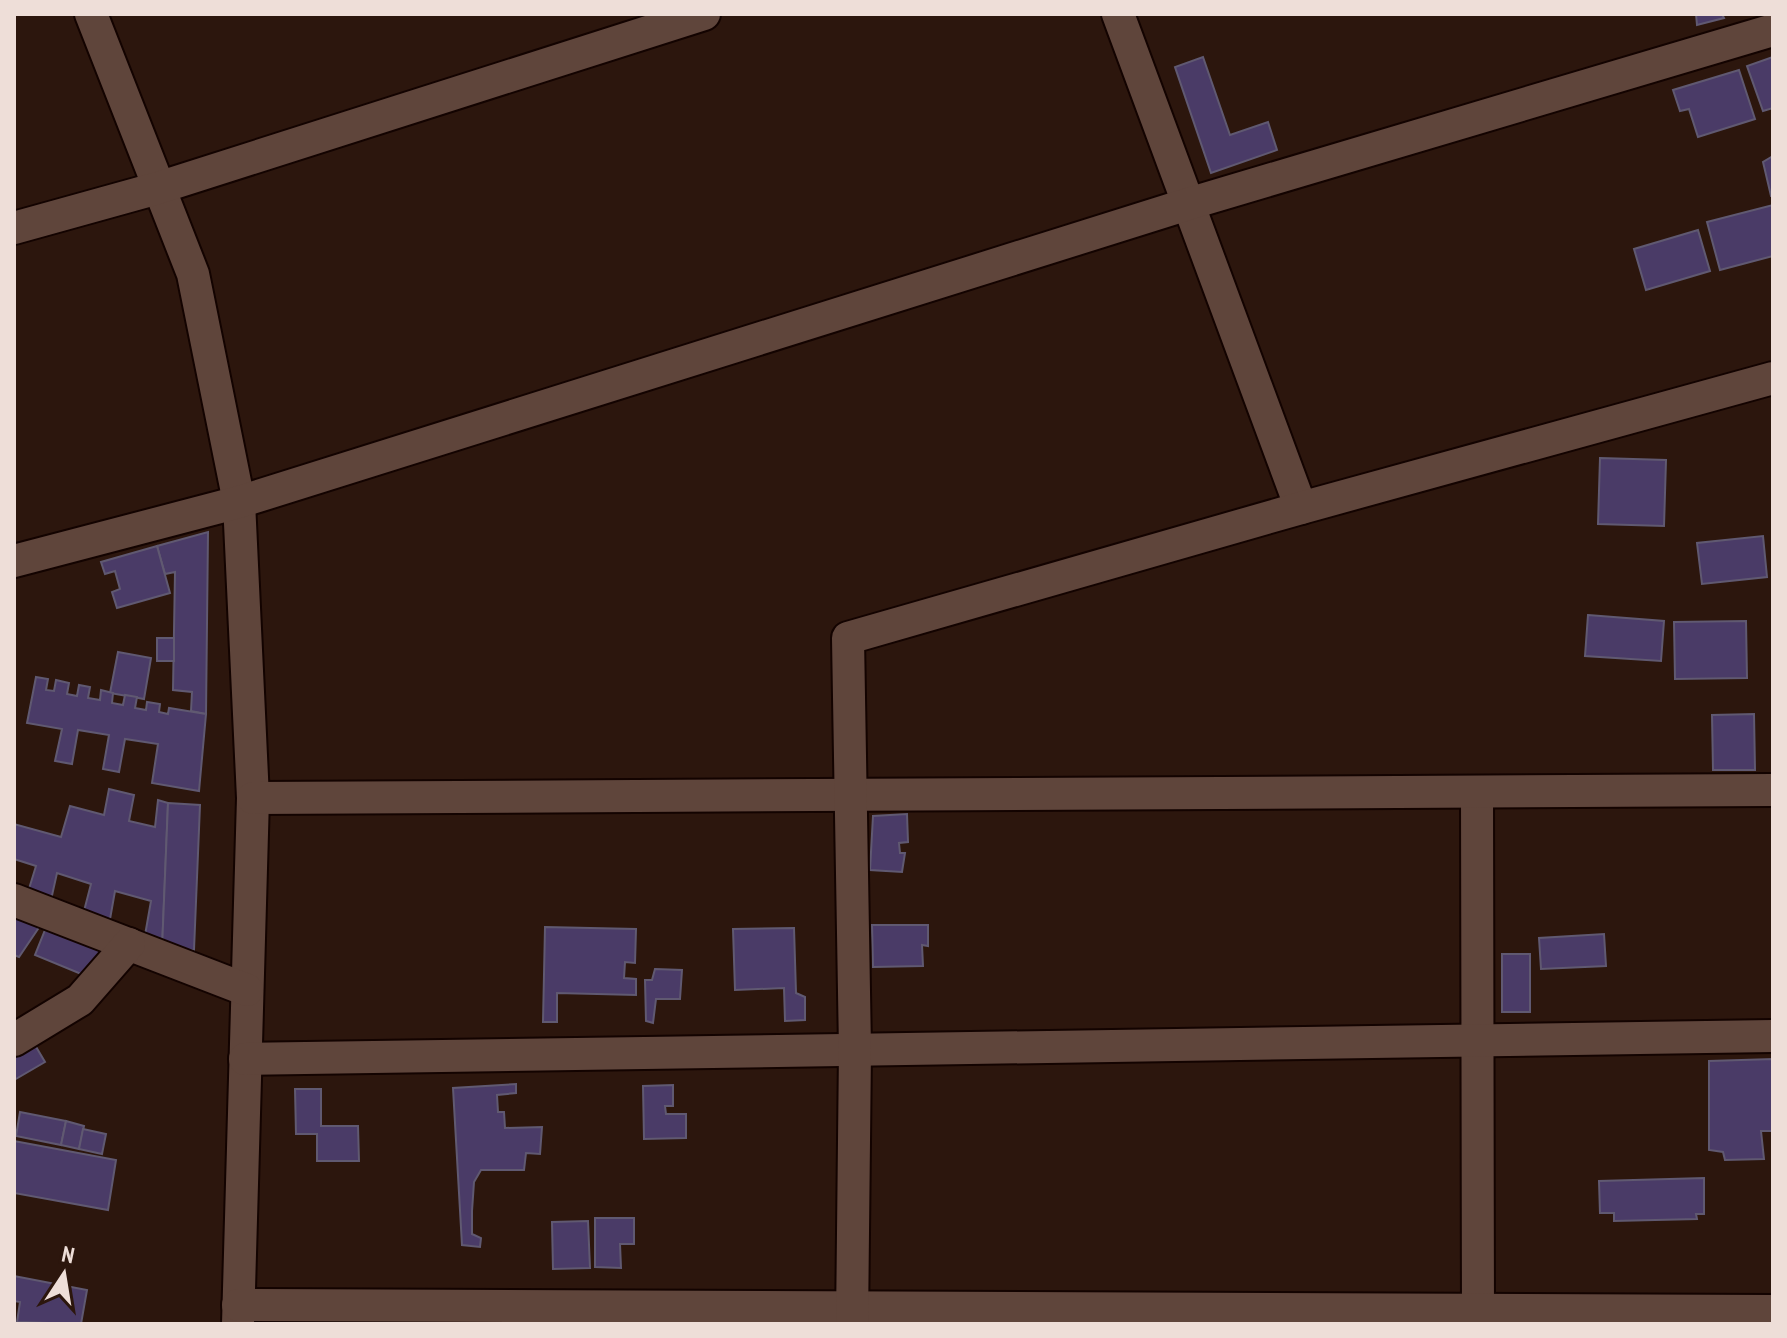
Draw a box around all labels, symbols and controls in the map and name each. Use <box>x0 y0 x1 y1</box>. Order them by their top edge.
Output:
north arrow <box>24 1234 104 1314</box>
text: N <box>59 1240 77 1269</box>

